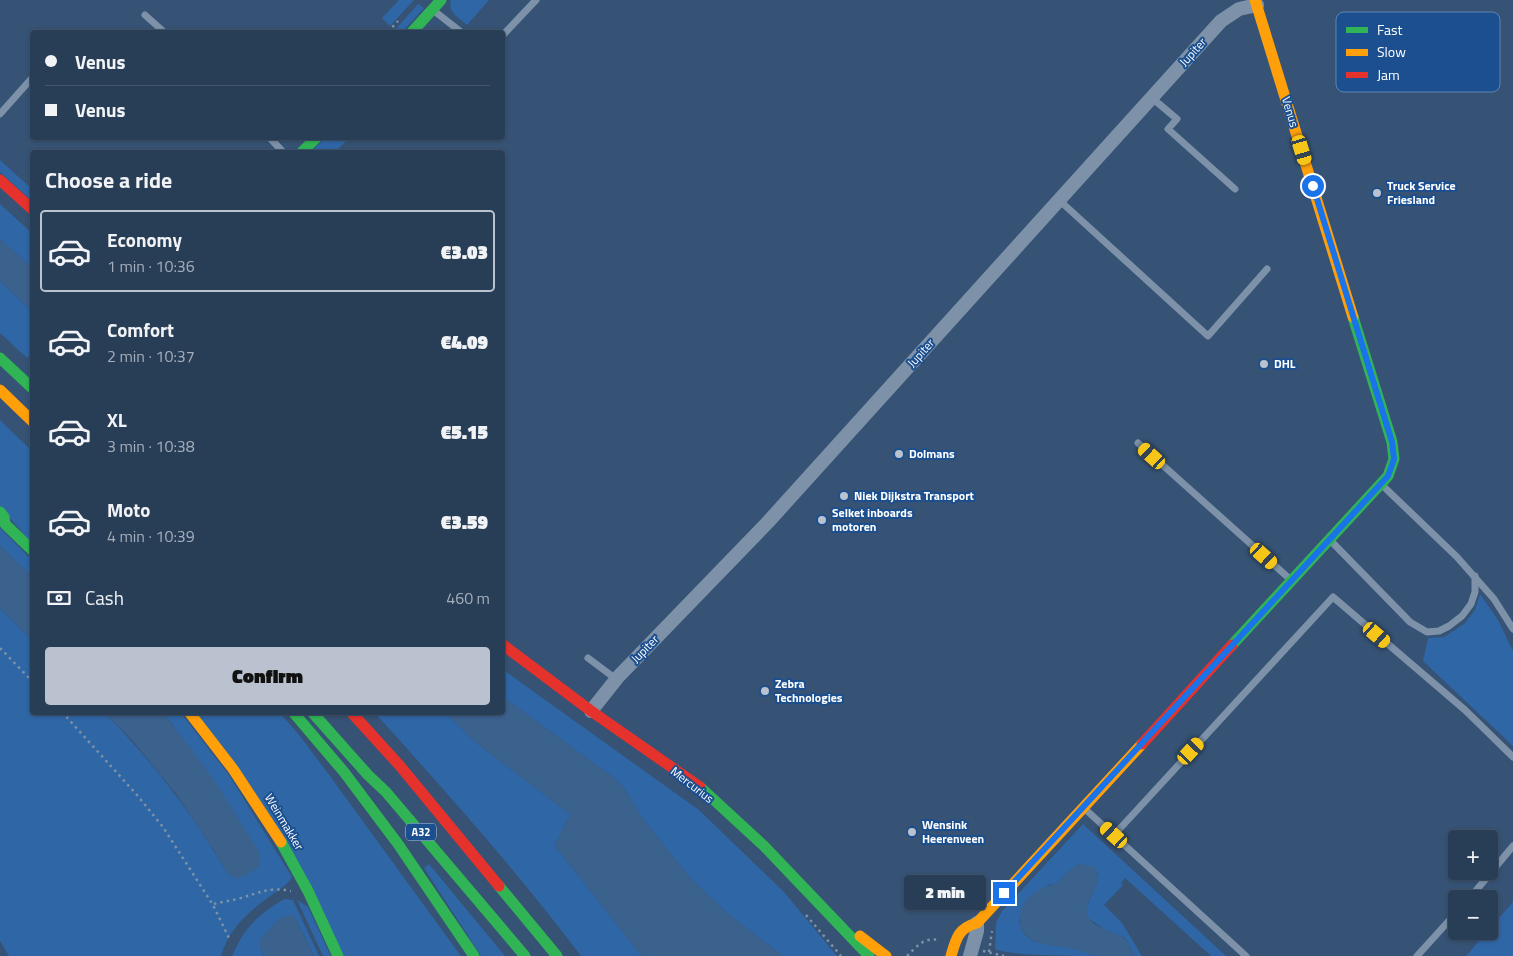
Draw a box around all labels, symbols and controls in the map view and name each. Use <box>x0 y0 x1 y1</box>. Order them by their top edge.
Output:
legend <box>1336 12 1500 92</box>
text: Fast <box>1377 19 1402 40</box>
street label: Jupiter <box>1174 33 1211 70</box>
text: Slow <box>1377 41 1406 62</box>
text: Venus <box>75 47 126 76</box>
text: Jam <box>1377 64 1400 85</box>
street label: Venus <box>1277 94 1304 130</box>
text: Venus <box>75 95 126 124</box>
car <box>1290 133 1313 167</box>
text: Choose a ride <box>45 163 172 197</box>
route start <box>1302 175 1324 197</box>
place label: Truck Service Friesland <box>1387 176 1456 209</box>
marker: Truck Service Friesland <box>1371 187 1383 199</box>
text: Economy <box>107 225 182 254</box>
icon: car <box>47 229 92 274</box>
text: €3.03 <box>441 237 488 266</box>
text: 1 min · 10:36 <box>107 254 195 278</box>
text: Comfort <box>107 315 174 344</box>
icon: car <box>47 319 92 364</box>
text: €4.09 <box>441 327 488 356</box>
street label: Jupiter <box>902 334 939 371</box>
text: 2 min · 10:37 <box>107 344 195 368</box>
place label: DHL <box>1274 354 1296 373</box>
marker: DHL <box>1258 358 1270 370</box>
text: XL <box>107 405 127 434</box>
icon: car <box>47 409 92 454</box>
text: €5.15 <box>441 417 488 446</box>
text: 3 min · 10:38 <box>107 434 195 458</box>
car <box>1135 440 1168 472</box>
place label: Dolmans <box>909 444 955 463</box>
marker: Dolmans <box>893 448 905 460</box>
place label: Niek Dijkstra Transport <box>854 486 975 505</box>
marker: Niek Dijkstra Transport <box>838 490 850 502</box>
text: Moto <box>107 495 150 524</box>
icon: car <box>47 499 92 544</box>
place label: Selket inboards motoren <box>832 503 913 536</box>
text: €3.59 <box>441 507 488 536</box>
marker: Selket inboards motoren <box>816 514 828 526</box>
text: 4 min · 10:39 <box>107 524 195 548</box>
car <box>1247 540 1280 572</box>
text: Cash <box>85 583 124 612</box>
icon: cash <box>45 584 73 612</box>
text: 460 m <box>446 586 490 610</box>
car <box>1360 619 1393 651</box>
street label: Jupiter <box>626 630 663 667</box>
button: Confirm <box>45 647 490 705</box>
place label: Zebra Technologies <box>775 674 843 707</box>
marker: Zebra Technologies <box>759 685 771 697</box>
car <box>1175 735 1206 767</box>
street label: Mercurius <box>667 762 718 808</box>
street label: Weinmakker <box>260 790 309 854</box>
place label: Wensink Heerenveen <box>922 815 984 848</box>
car <box>1097 819 1130 851</box>
road number: A32 <box>406 824 436 840</box>
marker: Wensink Heerenveen <box>906 826 918 838</box>
map controls <box>1448 830 1498 940</box>
button: + <box>1448 830 1498 880</box>
callout: 2 min <box>904 876 986 910</box>
text: 2 min <box>925 880 965 904</box>
route end <box>993 882 1015 904</box>
button: − <box>1448 890 1498 940</box>

